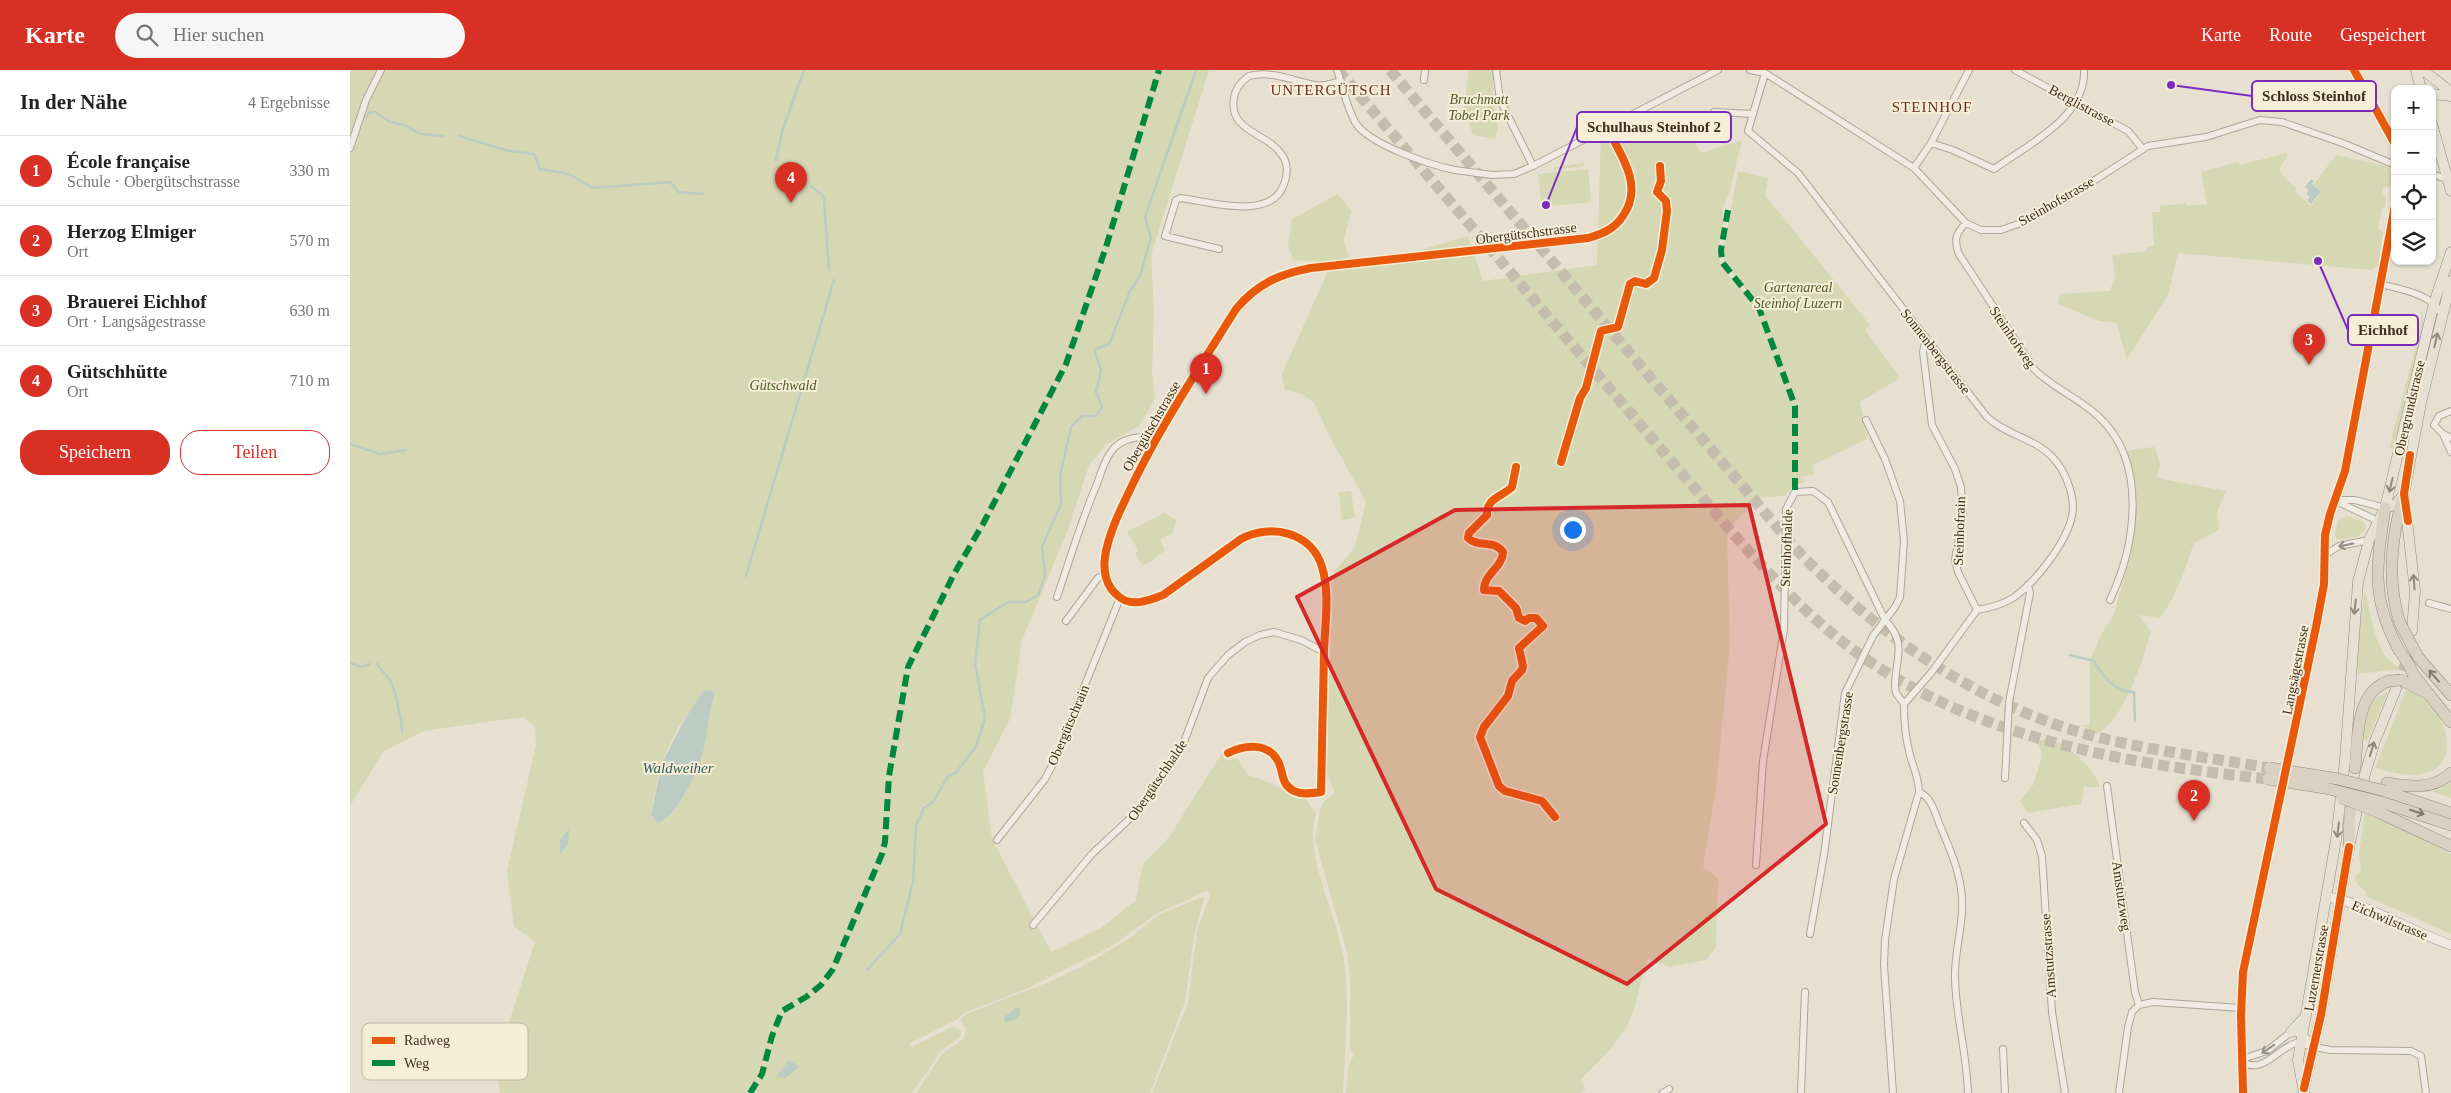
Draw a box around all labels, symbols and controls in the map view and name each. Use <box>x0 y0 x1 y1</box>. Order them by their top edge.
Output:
search box <box>115 13 465 58</box>
icon: search <box>133 21 161 49</box>
text: Karte <box>25 22 85 48</box>
text: Hier suchen <box>173 24 264 45</box>
text: Karte <box>2201 25 2241 45</box>
text: Route <box>2269 25 2312 45</box>
text: Gespeichert <box>2340 25 2426 45</box>
callout: Schloss Steinhof <box>2252 81 2376 111</box>
district label: UNTERGÜTSCH <box>1270 82 1392 98</box>
street label: Berglistrasse <box>2046 82 2117 129</box>
map controls <box>2391 85 2436 265</box>
button: + <box>2391 85 2436 130</box>
text: Schloss Steinhof <box>2262 88 2367 104</box>
text: In der Nähe <box>20 90 127 114</box>
park label: Bruchmatt Tobel Park <box>1448 92 1510 123</box>
text: 4 Ergebnisse <box>248 94 330 111</box>
district label: STEINHOF <box>1892 99 1972 115</box>
callout: Schulhaus Steinhof 2 <box>1577 112 1731 142</box>
text: Schulhaus Steinhof 2 <box>1587 119 1721 135</box>
button: − <box>2391 130 2436 175</box>
text: École française <box>67 151 190 172</box>
text: 1 <box>32 162 40 179</box>
text: 330 m <box>290 162 330 179</box>
pin: 4 <box>775 162 807 203</box>
text: Schule · Obergütschstrasse <box>67 173 240 190</box>
street label: Steinhofstrasse <box>2016 174 2097 229</box>
button: locate <box>2391 175 2436 220</box>
street label: Obergütschstrasse <box>1475 220 1577 247</box>
button: layers <box>2391 220 2436 265</box>
text: Herzog Elmiger <box>67 221 196 242</box>
text: 2 <box>32 232 40 249</box>
text: 570 m <box>290 232 330 249</box>
text: Ort <box>67 243 88 260</box>
park label: Gartenareal Steinhof Luzern <box>1754 280 1842 311</box>
text: Brauerei Eichhof <box>67 291 207 312</box>
text: 3 <box>32 302 40 319</box>
text: 630 m <box>290 302 330 319</box>
street label: Steinhofweg <box>1987 304 2039 371</box>
street label: Sonnenbergstrasse <box>1898 306 1974 397</box>
text: Ort · Langsägestrasse <box>67 313 206 330</box>
callout: Eichhof <box>2348 315 2418 345</box>
text: Eichhof <box>2358 322 2409 338</box>
pin: 3 <box>2293 324 2325 365</box>
one-way arrow <box>2432 332 2442 348</box>
pin: 1 <box>1190 353 1222 394</box>
street label: Obergrundstrasse <box>2391 359 2428 457</box>
text: Gütschhütte <box>67 361 167 382</box>
text: 4 <box>32 372 40 389</box>
text: 710 m <box>290 372 330 389</box>
park label: Gütschwald <box>750 378 817 393</box>
street label: Obergütschstrasse <box>1120 379 1183 474</box>
text: Ort <box>67 383 88 400</box>
button: Speichern <box>20 430 170 475</box>
button: Teilen <box>180 430 330 475</box>
one-way arrow <box>2386 476 2395 492</box>
street label: Steinhofrain <box>1951 496 1968 566</box>
street label: Steinhofhalde <box>1778 509 1795 587</box>
your location <box>1560 517 1586 543</box>
one-way arrow <box>2338 541 2354 550</box>
one-way arrow <box>2409 574 2419 590</box>
one-way arrow <box>2350 599 2360 615</box>
street label: Langsägestrasse <box>2279 624 2312 716</box>
one-way arrow <box>2428 670 2440 683</box>
street label: Obergütschrain <box>1045 683 1092 768</box>
street label: Sonnenbergstrasse <box>1825 691 1856 796</box>
street label: Obergütschhalde <box>1125 737 1190 824</box>
one-way arrow <box>2368 741 2378 757</box>
water label: Waldweiher <box>642 760 714 776</box>
pin: 2 <box>2178 780 2210 821</box>
one-way arrow <box>2408 808 2424 817</box>
one-way arrow <box>2333 821 2343 837</box>
street label: Amstutzweg <box>2109 860 2134 932</box>
street label: Eichwilstrasse <box>2350 898 2430 943</box>
street label: Amstutzstrasse <box>2038 913 2059 999</box>
street label: Luzernerstrasse <box>2301 924 2332 1013</box>
legend <box>362 1023 528 1080</box>
text: Radweg <box>404 1033 450 1048</box>
one-way arrow <box>2261 1044 2275 1054</box>
text: Weg <box>404 1056 429 1071</box>

